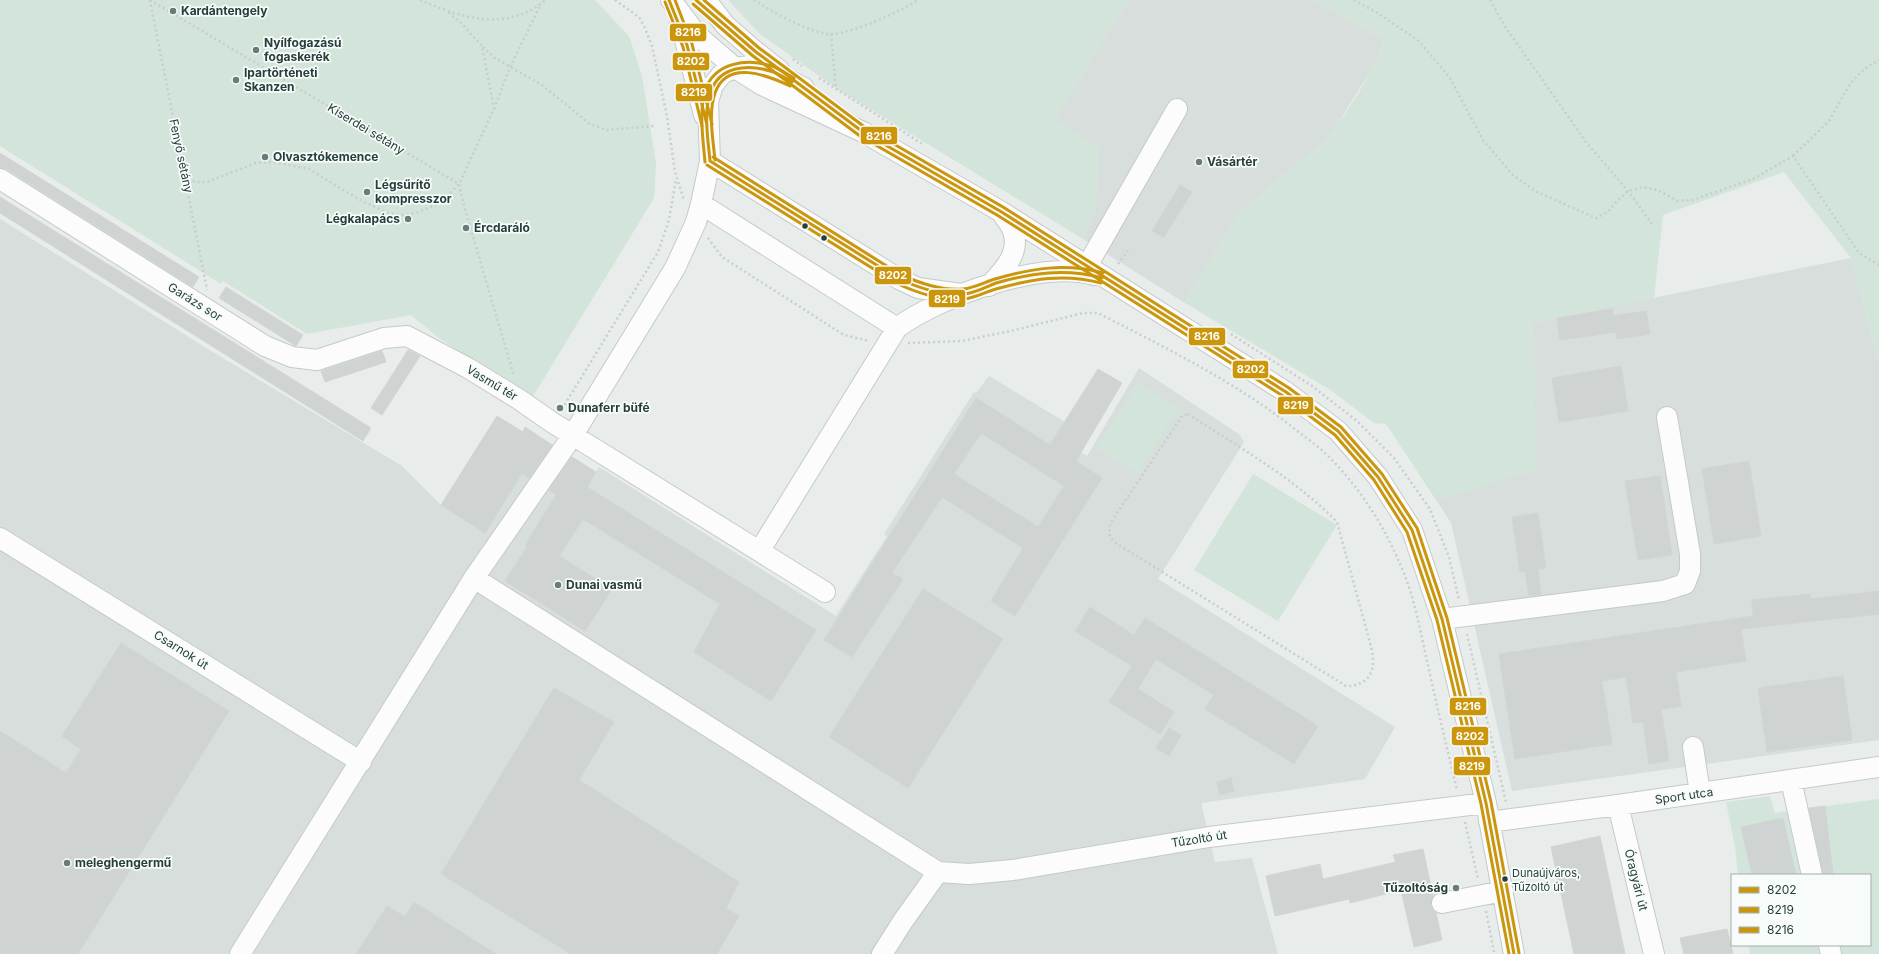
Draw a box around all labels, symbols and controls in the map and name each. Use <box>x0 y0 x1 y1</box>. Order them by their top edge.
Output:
place label: Kardántengely <box>181 3 268 18</box>
marker: Kardántengely <box>168 6 178 16</box>
line badge: 8216 <box>669 23 707 42</box>
text: 8216 <box>675 25 701 39</box>
place label: Nyílfogazású fogaskerék <box>264 35 341 64</box>
marker: Nyílfogazású fogaskerék <box>251 45 261 55</box>
line badge: 8202 <box>672 52 710 71</box>
text: 8202 <box>677 54 705 68</box>
place label: Ipartörténeti Skanzen <box>244 65 318 94</box>
marker: Ipartörténeti Skanzen <box>231 75 241 85</box>
line badge: 8219 <box>675 83 713 102</box>
text: 8219 <box>681 85 707 99</box>
street label: Kiserdei sétány <box>325 100 408 158</box>
street label: Fenyő sétány <box>166 118 197 195</box>
line badge: 8216 <box>860 126 898 145</box>
text: 8216 <box>866 129 892 143</box>
place label: Olvasztókemence <box>273 149 379 164</box>
marker: Olvasztókemence <box>260 152 270 162</box>
place label: Vásártér <box>1207 154 1257 169</box>
marker: Vásártér <box>1194 157 1204 167</box>
place label: Légsűrítő kompresszor <box>375 177 452 206</box>
marker: Légsűrítő kompresszor <box>362 187 372 197</box>
place label: Légkalapács <box>326 211 400 226</box>
marker: Légkalapács <box>403 214 413 224</box>
place label: Ércdaráló <box>474 220 530 235</box>
unlabelled marker <box>800 221 810 231</box>
marker: Ércdaráló <box>461 223 471 233</box>
unlabelled marker <box>819 233 829 243</box>
line badge: 8202 <box>874 266 912 285</box>
text: 8202 <box>879 268 907 282</box>
street label: Garázs sor <box>165 279 226 324</box>
line badge: 8219 <box>928 289 966 308</box>
text: 8219 <box>934 292 960 306</box>
line badge: 8216 <box>1188 327 1226 346</box>
text: 8216 <box>1194 329 1220 343</box>
line badge: 8202 <box>1232 360 1269 379</box>
street label: Vasmű tér <box>464 361 521 404</box>
text: 8202 <box>1237 362 1265 376</box>
line badge: 8219 <box>1277 396 1314 415</box>
text: 8219 <box>1283 398 1309 412</box>
place label: Dunaferr büfé <box>568 400 650 415</box>
marker: Dunaferr büfé <box>555 403 565 413</box>
place label: Dunai vasmű <box>566 577 642 592</box>
marker: Dunai vasmű <box>553 580 563 590</box>
street label: Csarnok út <box>151 627 212 672</box>
line badge: 8216 <box>1449 697 1487 716</box>
text: 8216 <box>1455 699 1481 713</box>
line badge: 8202 <box>1451 726 1489 746</box>
text: 8202 <box>1456 729 1484 743</box>
line badge: 8219 <box>1453 756 1491 776</box>
text: 8219 <box>1459 759 1485 773</box>
street label: Sport utca <box>1654 784 1714 807</box>
street label: Tűzoltó út <box>1170 827 1228 850</box>
street label: Óragyári út <box>1622 847 1651 912</box>
place label: meleghengermű <box>75 855 171 870</box>
marker: meleghengermű <box>62 858 72 868</box>
place label: Dunaújváros, Tűzoltó út <box>1512 866 1580 894</box>
marker: Dunaújváros, Tűzoltó út <box>1500 874 1510 884</box>
legend <box>1731 874 1871 946</box>
place label: Tűzoltóság <box>1383 880 1448 895</box>
text: 8202 <box>1767 882 1797 897</box>
marker: Tűzoltóság <box>1451 883 1461 893</box>
text: 8219 <box>1767 902 1794 917</box>
text: 8216 <box>1767 922 1794 937</box>

